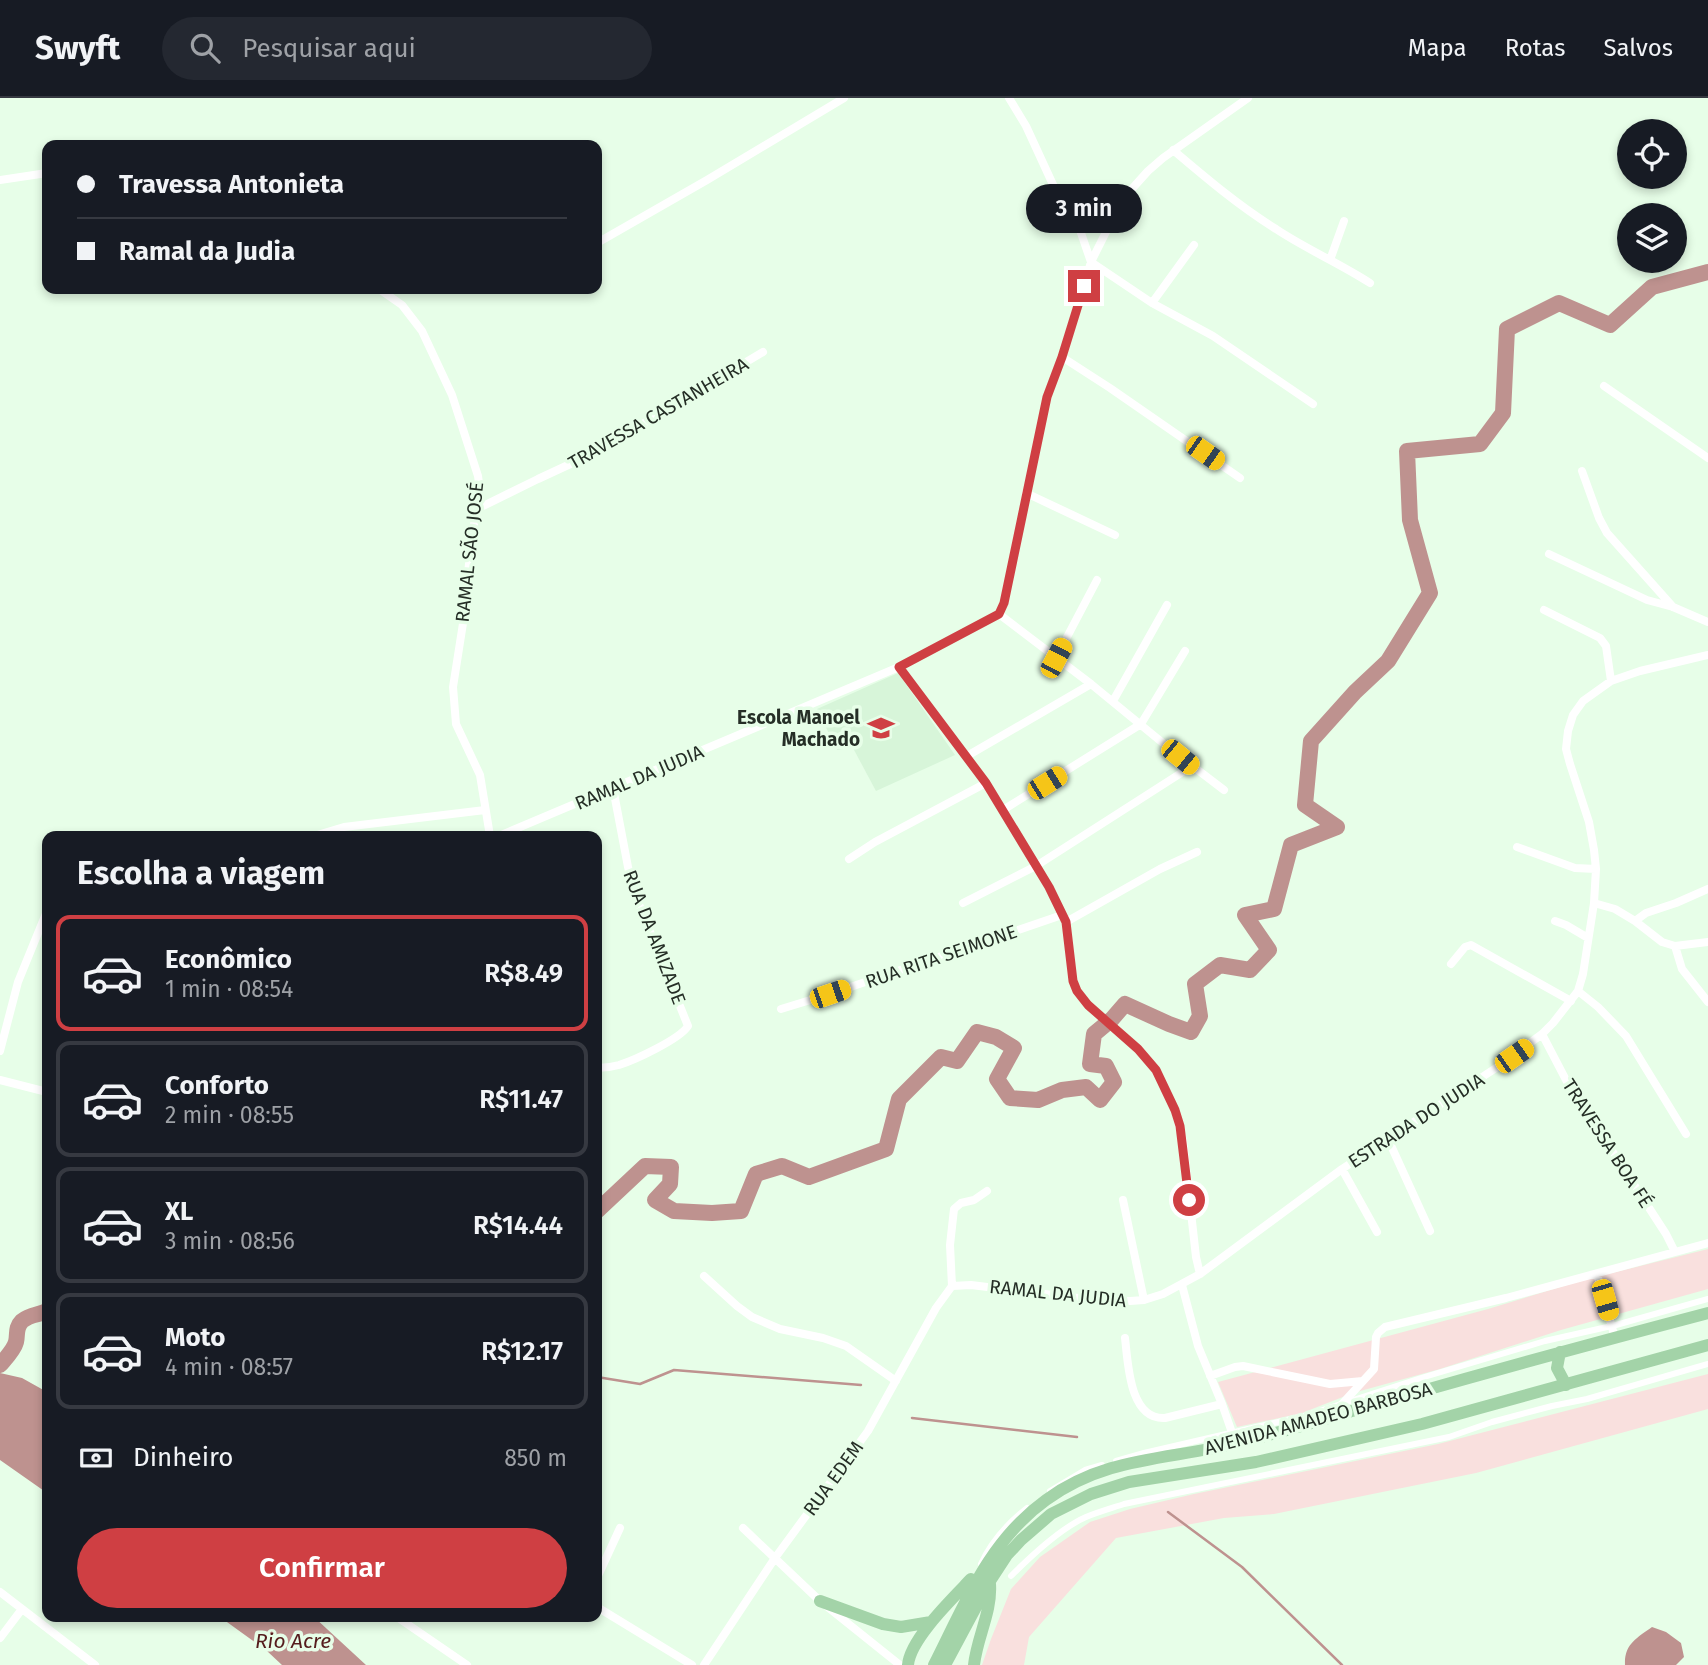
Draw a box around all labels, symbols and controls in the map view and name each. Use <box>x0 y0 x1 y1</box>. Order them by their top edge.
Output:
search box <box>162 17 652 80</box>
text: Swyft <box>35 28 120 68</box>
icon: search <box>186 29 224 67</box>
text: Pesquisar aqui <box>242 33 416 64</box>
text: Mapa <box>1408 34 1467 62</box>
text: Rotas <box>1505 34 1565 62</box>
text: Salvos <box>1603 34 1673 62</box>
map controls <box>1617 119 1687 273</box>
button: locate <box>1617 119 1687 189</box>
text: Travessa Antonieta <box>119 169 344 200</box>
callout: 3 min <box>1026 184 1142 234</box>
text: 3 min <box>1056 194 1112 222</box>
button: layers <box>1617 203 1687 273</box>
text: Ramal da Judia <box>119 236 295 267</box>
route end <box>1068 270 1100 302</box>
street label: TRAVESSA CASTANHEIRA <box>564 352 752 474</box>
car <box>1182 432 1229 474</box>
street label: RAMAL SÃO JOSÉ <box>451 481 488 623</box>
car <box>1037 635 1076 681</box>
place label: Escola Manoel Machado <box>737 706 860 751</box>
school or university icon: Escola Manoel Machado <box>866 713 896 743</box>
car <box>1158 736 1203 778</box>
street label: RAMAL DA JUDIA <box>571 740 707 815</box>
car <box>1024 763 1071 803</box>
text: Escolha a viagem <box>77 854 325 892</box>
street label: RUA DA AMIZADE <box>618 867 691 1008</box>
street label: RUA RITA SEIMONE <box>862 920 1020 993</box>
icon: car <box>81 942 144 1005</box>
text: Econômico <box>165 944 292 975</box>
text: R$8.49 <box>484 958 563 989</box>
text: 1 min · 08:54 <box>165 975 293 1003</box>
car <box>807 977 854 1011</box>
car <box>1491 1035 1538 1077</box>
icon: car <box>81 1068 144 1131</box>
street label: ESTRADA DO JUDIA <box>1344 1068 1489 1173</box>
text: Conforto <box>165 1070 269 1101</box>
street label: TRAVESSA BOA FÉ <box>1557 1075 1658 1212</box>
text: R$11.47 <box>479 1084 563 1115</box>
text: 2 min · 08:55 <box>165 1101 294 1129</box>
route start <box>1173 1184 1205 1216</box>
icon: car <box>81 1194 144 1257</box>
text: XL <box>165 1196 193 1227</box>
text: R$14.44 <box>473 1210 563 1241</box>
text: 3 min · 08:56 <box>165 1227 295 1255</box>
street label: RAMAL DA JUDIA <box>988 1275 1128 1312</box>
car <box>1590 1277 1621 1323</box>
icon: car <box>81 1320 144 1383</box>
text: Moto <box>165 1322 225 1353</box>
text: R$12.17 <box>481 1336 563 1367</box>
text: 4 min · 08:57 <box>165 1353 293 1381</box>
street label: AVENIDA AMADEO BARBOSA <box>1202 1377 1434 1460</box>
street label: RUA EDEM <box>799 1436 868 1520</box>
icon: cash <box>77 1439 115 1477</box>
text: Dinheiro <box>133 1442 234 1473</box>
text: 850 m <box>504 1444 567 1472</box>
button: Confirmar <box>77 1528 567 1608</box>
water label: Rio Acre <box>255 1628 331 1654</box>

